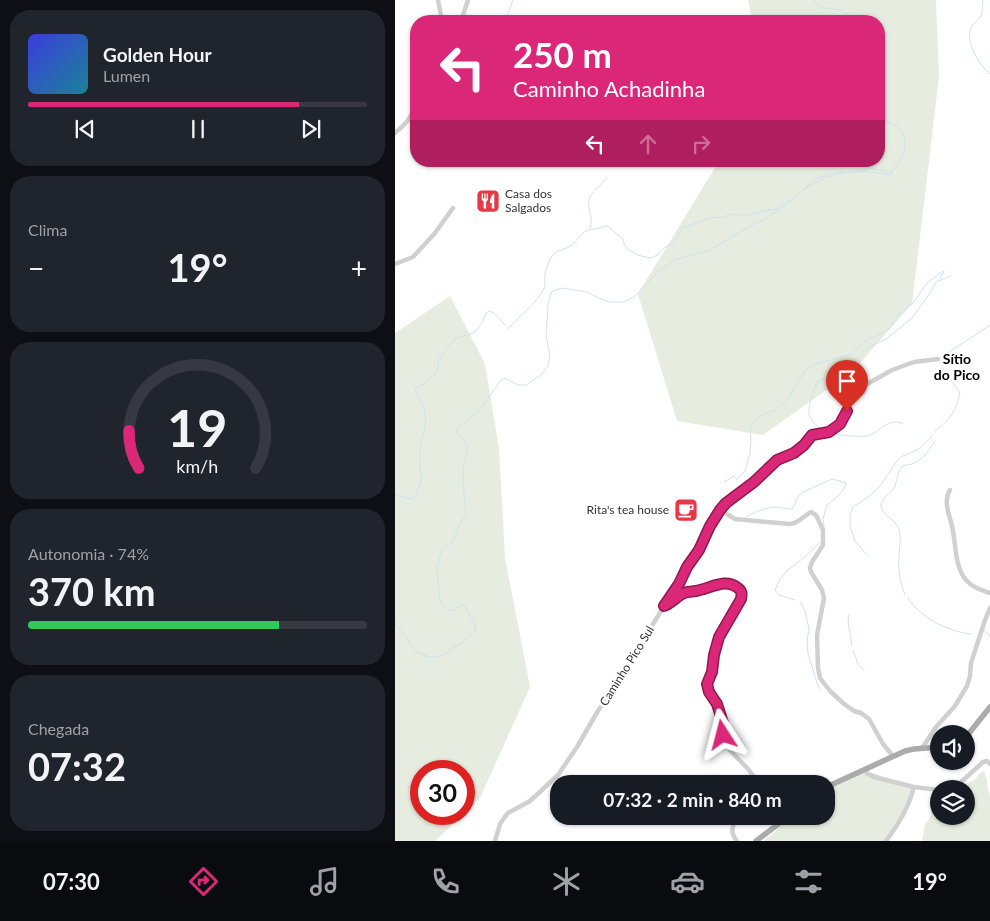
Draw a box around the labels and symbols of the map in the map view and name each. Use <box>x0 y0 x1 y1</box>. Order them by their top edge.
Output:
place label: Casa dos Salgados <box>505 186 552 215</box>
restaurant icon: Casa dos Salgados <box>475 188 501 214</box>
district label: Sítio do Pico <box>934 350 980 383</box>
pin <box>826 360 868 411</box>
cafe icon: Rita's tea house <box>673 497 699 523</box>
place label: Rita's tea house <box>587 502 669 517</box>
street label: Caminho Pico Sul <box>596 623 657 708</box>
position arrow <box>696 708 748 760</box>
speed limit sign: 30 <box>410 760 475 825</box>

